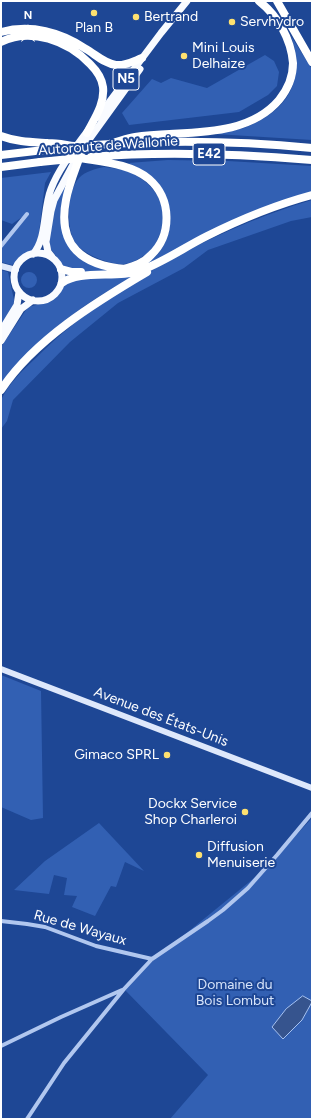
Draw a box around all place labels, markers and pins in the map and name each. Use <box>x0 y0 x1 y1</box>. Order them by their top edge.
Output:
marker: Plan B <box>89 8 99 18</box>
place label: Bertrand <box>144 9 198 25</box>
marker: Bertrand <box>131 12 141 22</box>
place label: Servhydro <box>240 14 304 30</box>
marker: Servhydro <box>227 17 237 27</box>
place label: Plan B <box>75 20 113 36</box>
place label: Mini Louis Delhaize <box>192 40 255 72</box>
marker: Mini Louis Delhaize <box>179 51 189 61</box>
place label: Gimaco SPRL <box>74 747 159 763</box>
marker: Gimaco SPRL <box>162 750 172 760</box>
place label: Dockx Service Shop Charleroi <box>144 796 237 828</box>
marker: Dockx Service Shop Charleroi <box>240 807 250 817</box>
place label: Diffusion Menuiserie <box>207 839 275 872</box>
marker: Diffusion Menuiserie <box>194 850 204 860</box>

